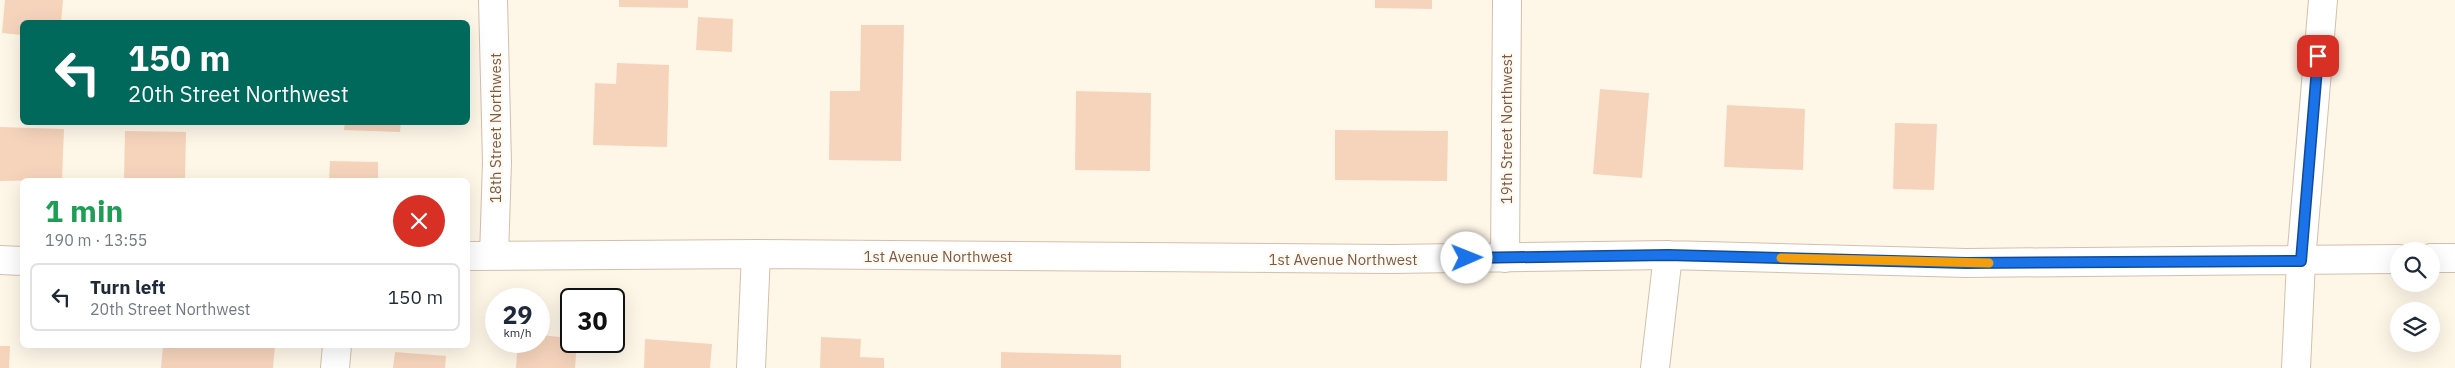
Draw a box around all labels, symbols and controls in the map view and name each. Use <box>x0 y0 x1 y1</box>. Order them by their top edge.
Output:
text: 150 m <box>128 35 231 81</box>
pin <box>2297 35 2339 77</box>
icon: left <box>45 40 110 105</box>
icon: arrive <box>2304 42 2332 70</box>
street label: 18th Street Northwest <box>486 53 505 203</box>
street label: 19th Street Northwest <box>1497 54 1516 204</box>
text: 20th Street Northwest <box>128 79 349 108</box>
text: 1 min <box>45 191 123 230</box>
button: close <box>393 195 445 247</box>
text: 190 m · 13:55 <box>45 230 147 250</box>
position arrow <box>1440 231 1492 283</box>
map controls <box>2390 242 2440 352</box>
button: search <box>2390 242 2440 292</box>
street label: 1st Avenue Northwest <box>863 247 1013 266</box>
street label: 1st Avenue Northwest <box>1268 250 1418 269</box>
text: Turn left <box>90 275 166 299</box>
icon: left <box>47 283 75 311</box>
text: 150 m <box>388 285 443 309</box>
speed limit sign: 30 <box>560 288 625 353</box>
text: 29 <box>502 298 533 331</box>
text: 20th Street Northwest <box>90 299 250 319</box>
button: layers <box>2390 302 2440 352</box>
text: km/h <box>503 325 532 340</box>

